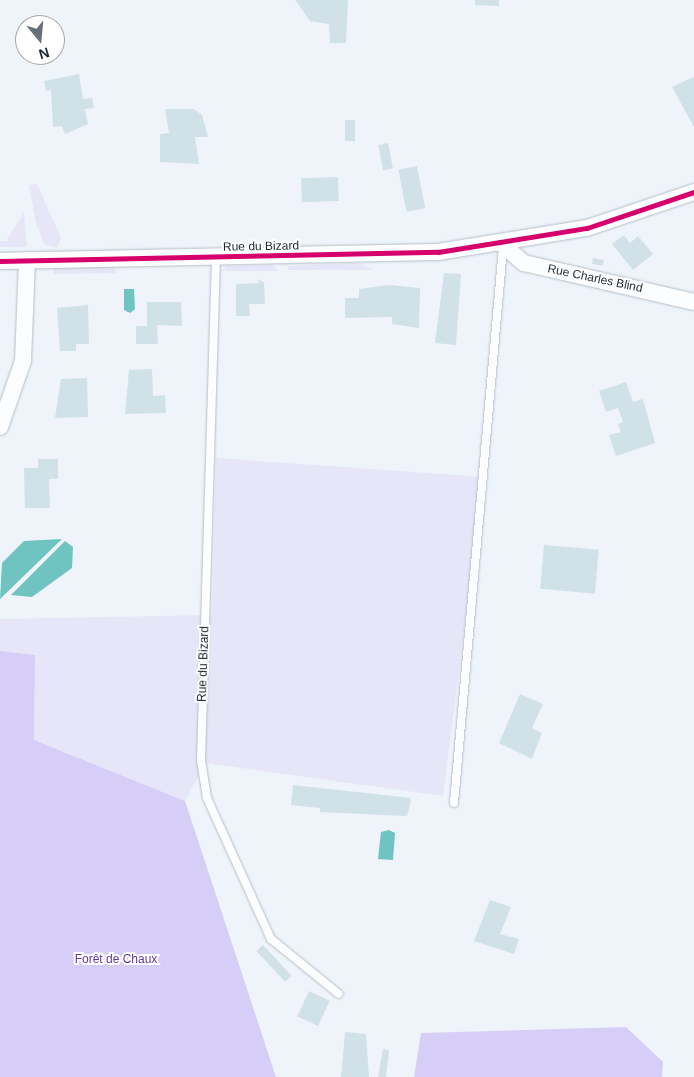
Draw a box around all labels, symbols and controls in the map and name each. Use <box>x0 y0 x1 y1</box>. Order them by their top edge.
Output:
north arrow <box>15 15 65 65</box>
text: N <box>37 44 51 63</box>
street label: Rue du Bizard <box>223 239 299 255</box>
street label: Rue Charles Blind <box>546 262 644 296</box>
street label: Rue du Bizard <box>195 626 213 702</box>
park label: Forêt de Chaux <box>75 953 157 967</box>

